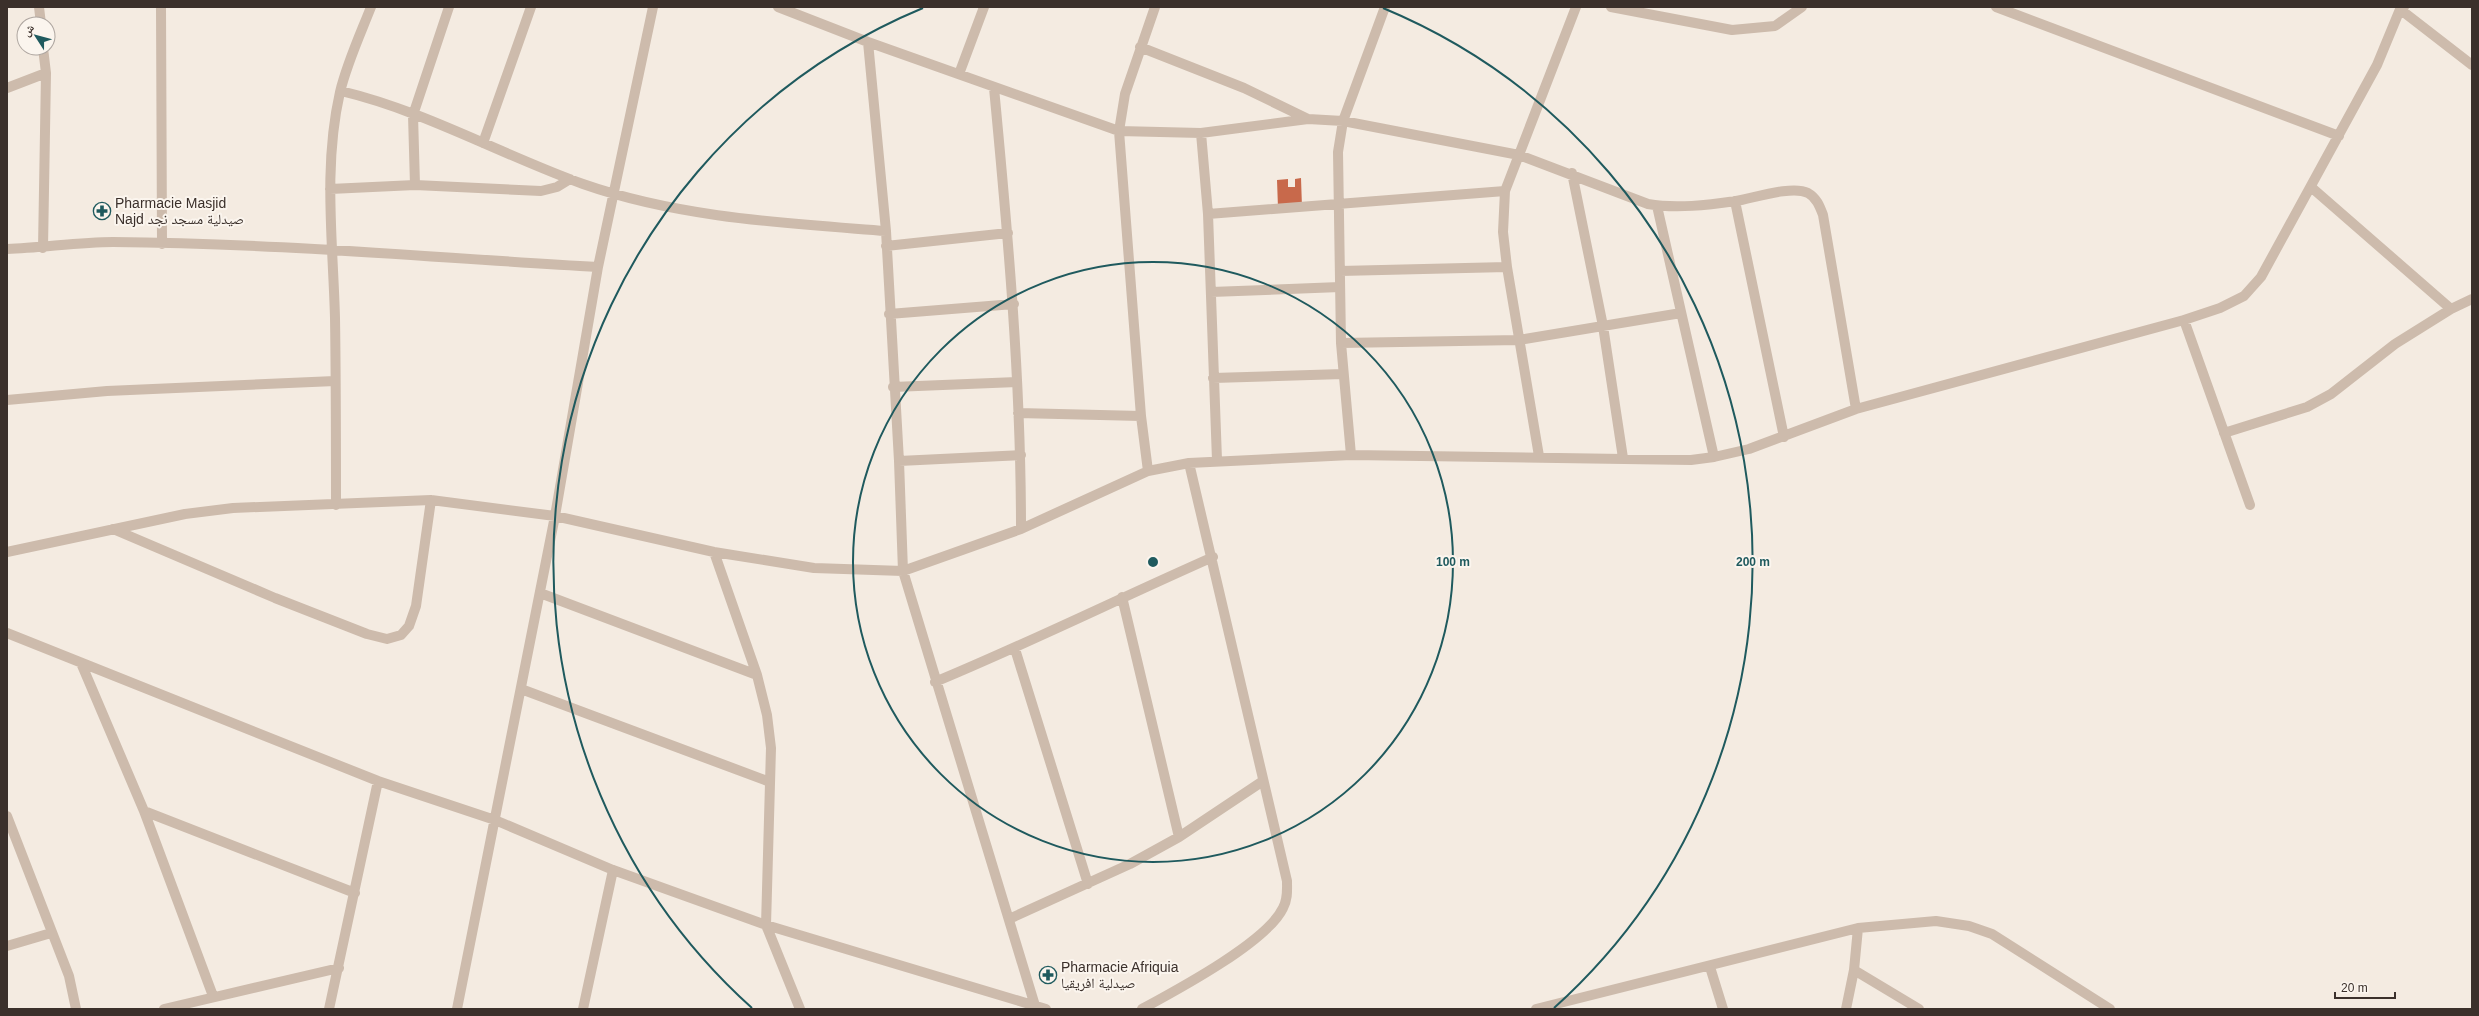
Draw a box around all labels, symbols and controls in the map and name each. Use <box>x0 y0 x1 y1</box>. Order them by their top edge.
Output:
north arrow <box>16 16 56 56</box>
text: ش <box>20 22 38 40</box>
place label: Pharmacie Masjid Najd صيدلية مسجد نجد <box>115 195 244 227</box>
pharmacy icon: Pharmacie Masjid Najd صيدلية مسجد نجد <box>92 201 112 221</box>
centre of rings <box>1146 555 1160 569</box>
text: 100 m <box>1436 555 1470 569</box>
text: 200 m <box>1736 555 1770 569</box>
place label: Pharmacie Afriquia صيدلية افريقيا <box>1061 959 1179 992</box>
pharmacy icon: Pharmacie Afriquia صيدلية افريقيا <box>1038 965 1058 985</box>
scale bar <box>2335 974 2395 1000</box>
text: 20 m <box>2341 981 2368 995</box>

